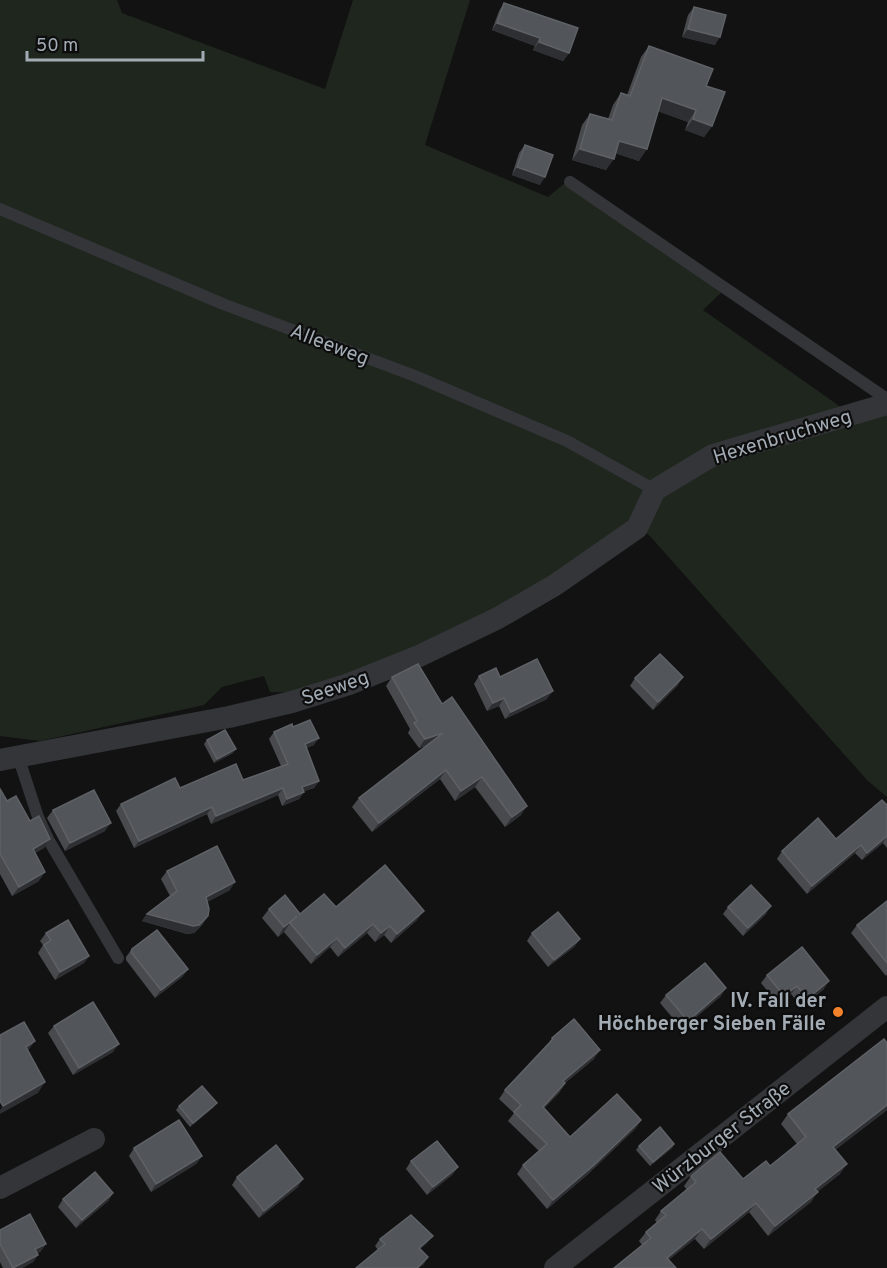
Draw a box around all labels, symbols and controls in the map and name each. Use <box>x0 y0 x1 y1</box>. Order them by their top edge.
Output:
scale bar <box>27 24 202 62</box>
text: 50 m <box>36 35 78 58</box>
street label: Alleeweg <box>286 319 372 373</box>
street label: Hexenbruchweg <box>710 404 855 471</box>
street label: Seeweg <box>298 665 373 713</box>
place label: IV. Fall der Höchberger Sieben Fälle <box>598 989 827 1038</box>
marker: IV. Fall der Höchberger Sieben Fälle <box>831 1005 845 1019</box>
street label: Würzburger Straße <box>648 1077 797 1201</box>

